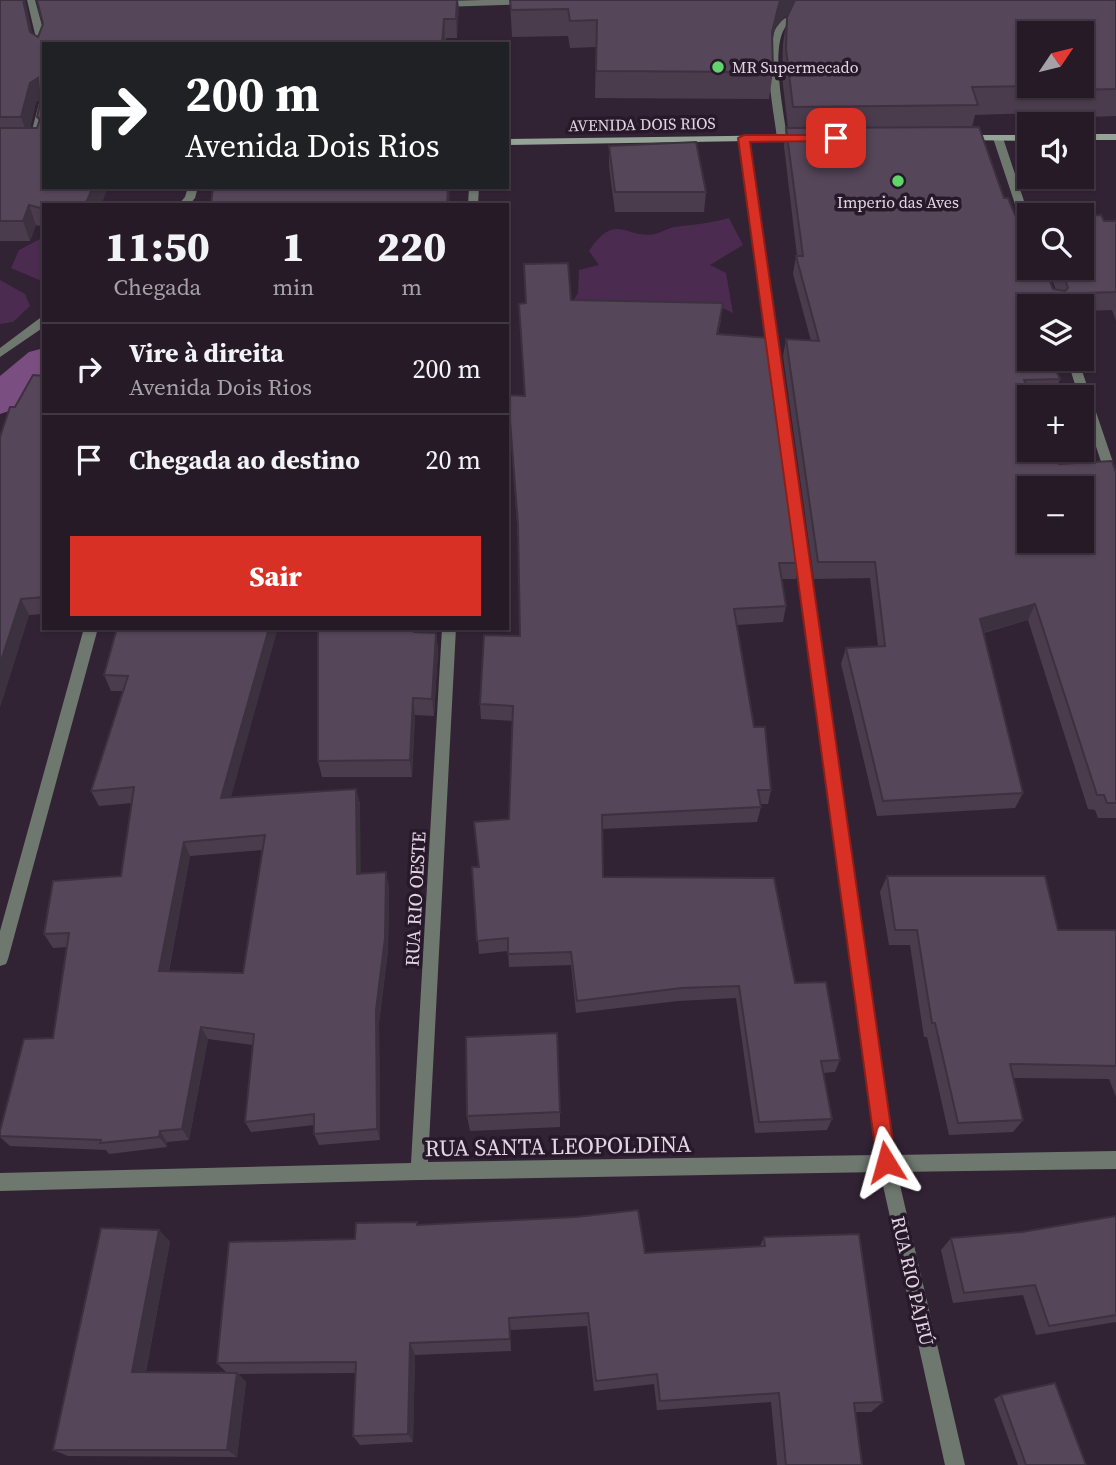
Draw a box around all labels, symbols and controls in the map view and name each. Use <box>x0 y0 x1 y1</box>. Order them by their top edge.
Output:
north arrow <box>1017 21 1094 98</box>
map controls <box>1017 21 1094 553</box>
place label: MR Supermecado <box>732 56 859 78</box>
marker: MR Supermecado <box>710 59 726 75</box>
text: 200 m <box>185 60 320 127</box>
icon: right <box>70 70 161 161</box>
pin <box>806 108 866 168</box>
street label: AVENIDA DOIS RIOS <box>568 112 716 136</box>
button: sound <box>1017 112 1094 189</box>
icon: arrive <box>817 119 855 157</box>
text: Avenida Dois Rios <box>185 124 440 168</box>
marker: Imperio das Aves <box>890 173 906 189</box>
place label: Imperio das Aves <box>837 191 959 213</box>
button: search <box>1017 203 1094 280</box>
text: 11:50 <box>105 217 210 275</box>
text: 1 <box>282 217 305 275</box>
text: 220 <box>377 217 446 275</box>
text: Chegada <box>113 271 201 303</box>
text: min <box>273 271 314 303</box>
text: m <box>401 271 422 303</box>
button: layers <box>1017 294 1094 371</box>
text: Vire à direita <box>129 335 284 371</box>
icon: right <box>70 350 108 388</box>
text: 200 m <box>413 351 481 387</box>
text: Avenida Dois Rios <box>129 371 312 403</box>
button: + <box>1017 385 1094 462</box>
icon: arrive <box>70 441 108 479</box>
text: Chegada ao destino <box>129 442 360 478</box>
text: 20 m <box>426 442 481 478</box>
button: − <box>1017 476 1094 553</box>
button: Sair <box>70 536 481 616</box>
street label: RUA RIO OESTE <box>398 831 432 967</box>
position arrow <box>849 1125 923 1199</box>
street label: RUA SANTA LEOPOLDINA <box>424 1128 692 1164</box>
street label: RUA RIO PAJEÚ <box>885 1214 941 1349</box>

